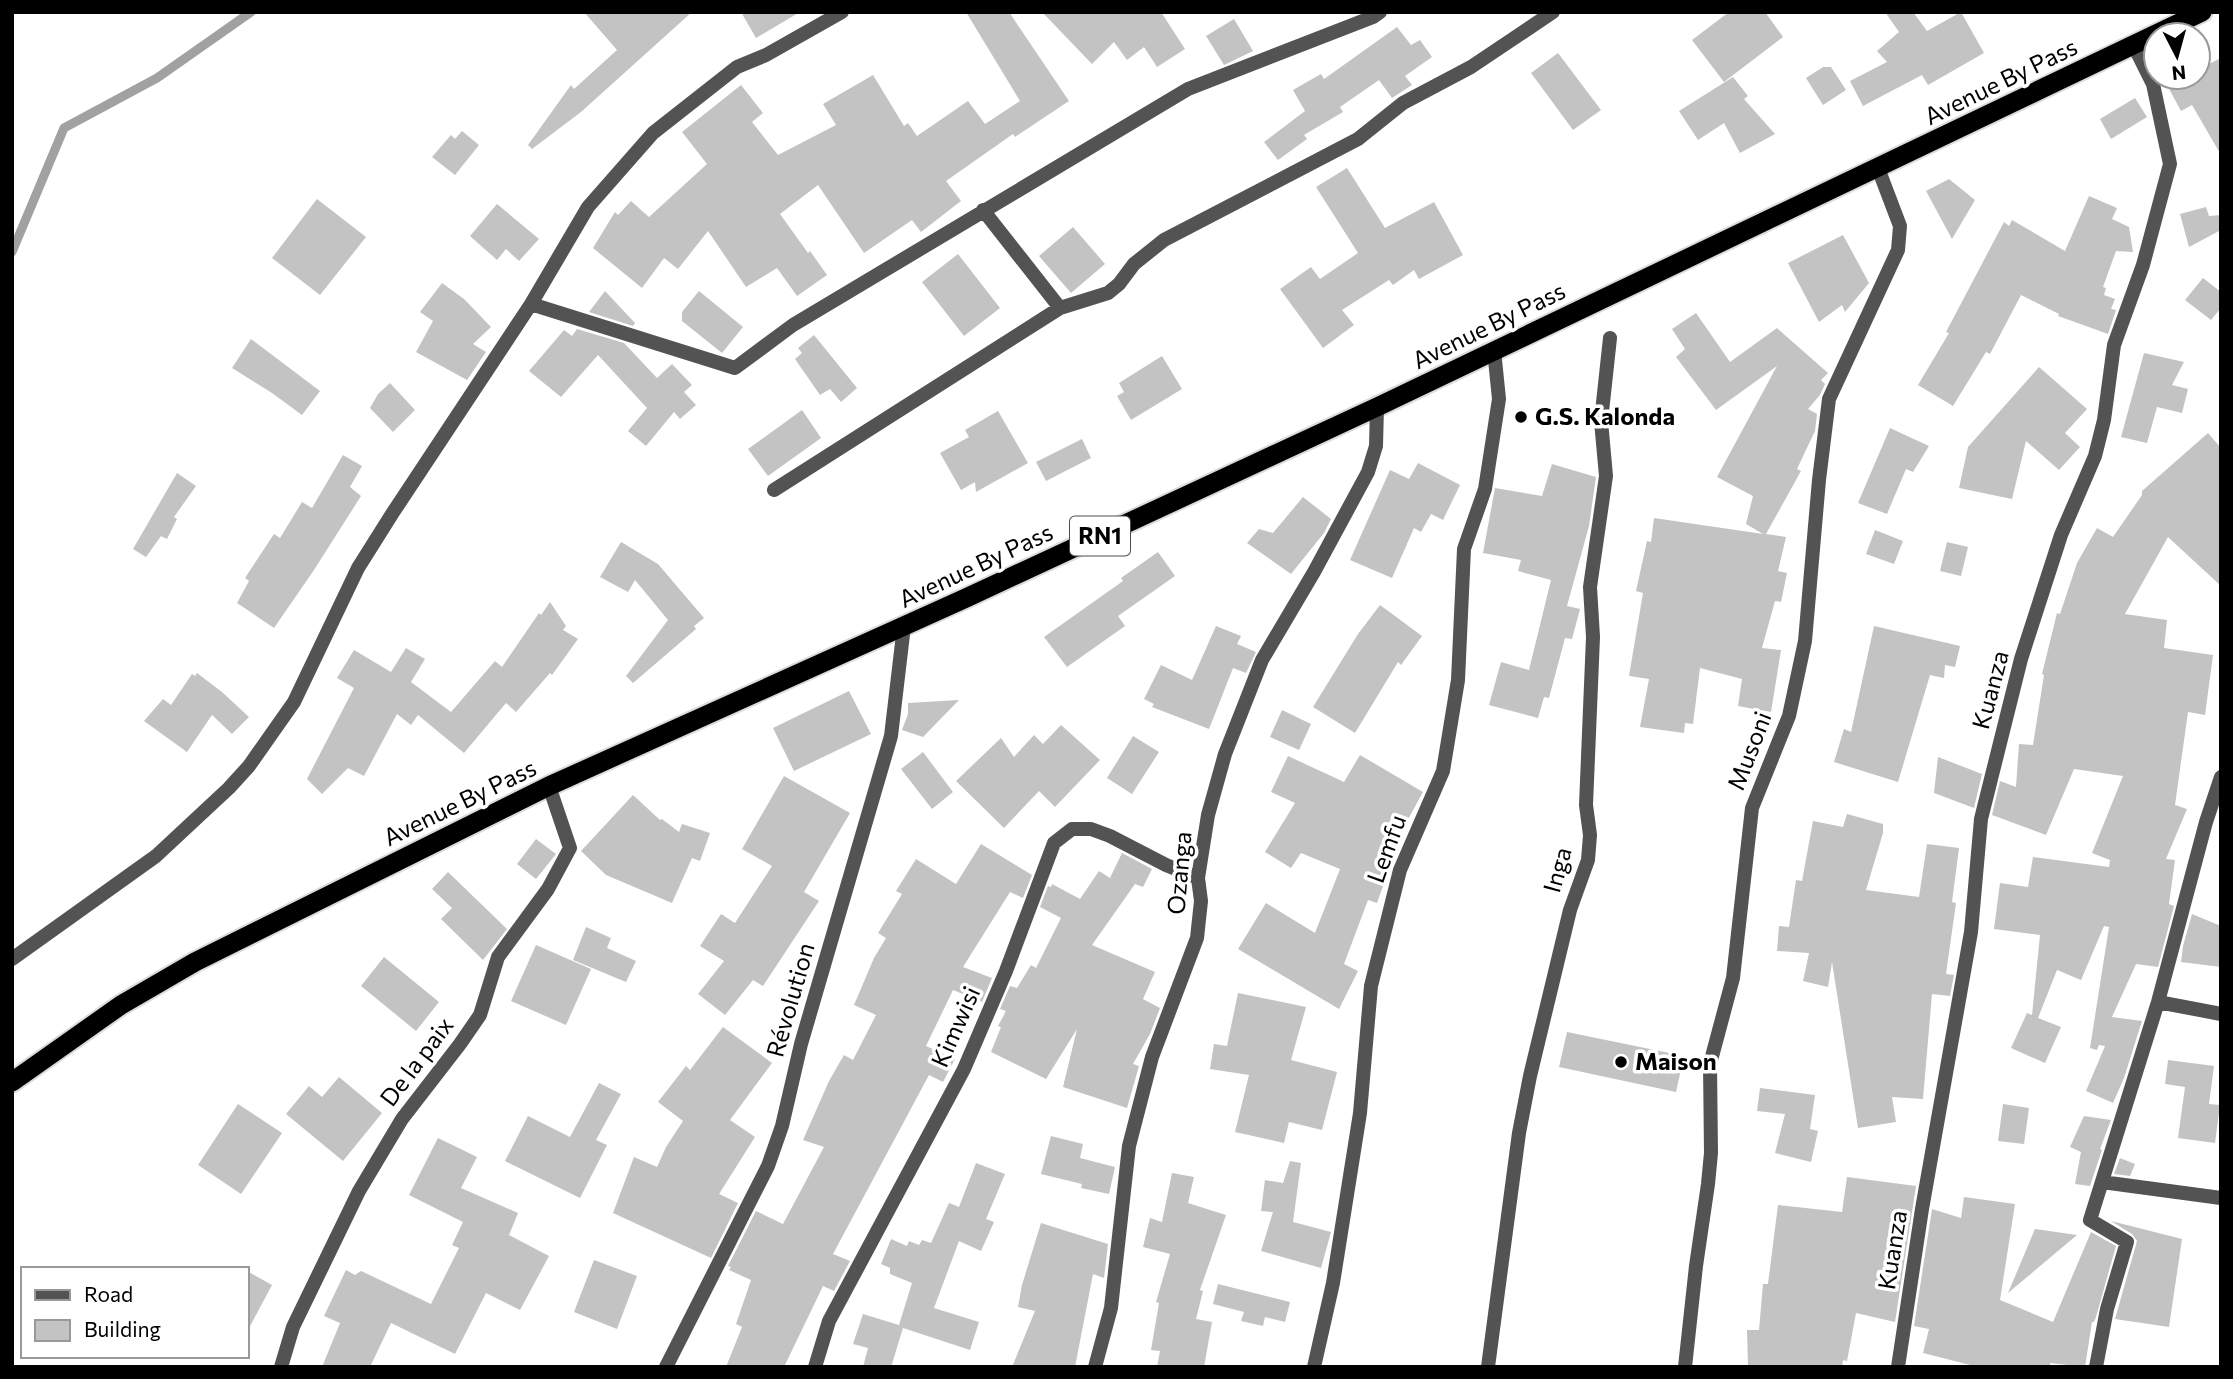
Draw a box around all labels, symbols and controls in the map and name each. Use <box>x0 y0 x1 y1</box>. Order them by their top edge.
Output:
north arrow <box>2142 21 2212 91</box>
street label: Avenue By Pass <box>1919 31 2081 130</box>
text: N <box>2171 61 2187 86</box>
street label: Avenue By Pass <box>1407 275 1569 374</box>
place label: G.S. Kalonda <box>1535 401 1675 430</box>
marker: G.S. Kalonda <box>1513 409 1529 425</box>
street label: Avenue By Pass <box>894 516 1057 613</box>
road number: RN1 <box>1070 516 1130 556</box>
street label: Kuanza <box>1965 647 2014 732</box>
street label: Musoni <box>1720 707 1777 794</box>
street label: Avenue By Pass <box>378 752 540 851</box>
street label: Lemfu <box>1360 811 1411 886</box>
street label: Ozanga <box>1160 830 1197 916</box>
street label: Inga <box>1536 844 1577 896</box>
street label: Révolution <box>759 939 820 1060</box>
street label: Kimwisi <box>924 981 985 1071</box>
street label: De la paix <box>373 1011 459 1111</box>
place label: Maison <box>1635 1046 1717 1075</box>
marker: Maison <box>1613 1054 1629 1070</box>
street label: Kuanza <box>1871 1208 1912 1292</box>
legend <box>21 1267 248 1358</box>
text: Road <box>84 1281 133 1306</box>
text: Building <box>84 1316 161 1341</box>

